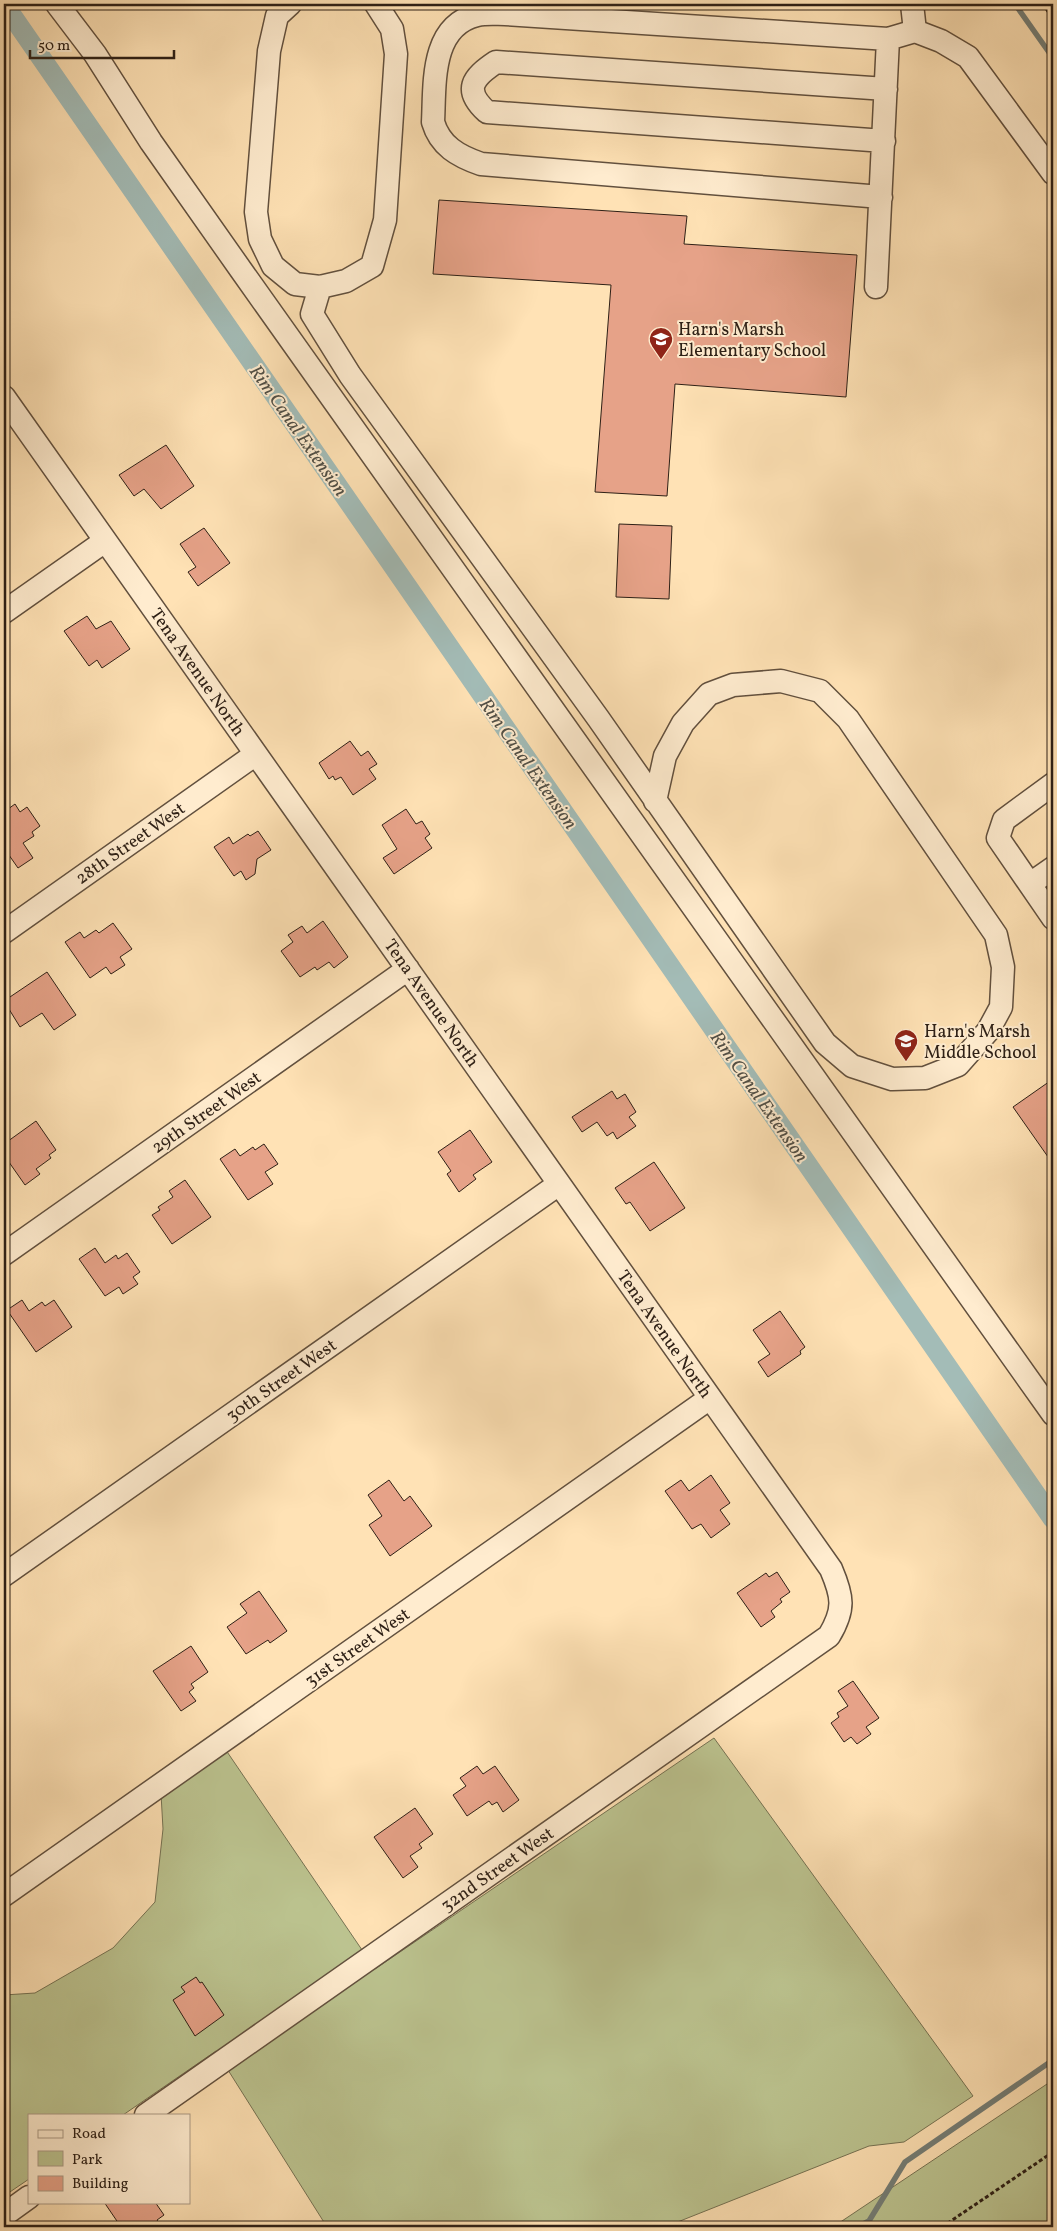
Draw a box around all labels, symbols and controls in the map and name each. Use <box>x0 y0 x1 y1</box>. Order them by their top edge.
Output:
scale bar <box>30 28 174 60</box>
text: 50 m <box>38 36 70 57</box>
place label: Harn's Marsh Elementary School <box>678 318 826 364</box>
school or university icon: Harn's Marsh Elementary School <box>648 326 674 360</box>
water label: Rim Canal Extension <box>242 360 353 502</box>
street label: Tena Avenue North <box>143 604 251 742</box>
water label: Rim Canal Extension <box>472 693 583 835</box>
street label: 28th Street West <box>71 797 191 891</box>
street label: Tena Avenue North <box>377 935 485 1073</box>
place label: Harn's Marsh Middle School <box>924 1020 1037 1066</box>
water label: Rim Canal Extension <box>703 1026 814 1168</box>
school or university icon: Harn's Marsh Middle School <box>893 1028 919 1062</box>
street label: 29th Street West <box>147 1066 267 1160</box>
street label: Tena Avenue North <box>610 1266 718 1404</box>
street label: 30th Street West <box>222 1334 342 1429</box>
street label: 31st Street West <box>300 1603 416 1694</box>
street label: 32nd Street West <box>436 1822 559 1919</box>
legend <box>28 2114 190 2204</box>
text: Road <box>72 2124 106 2145</box>
text: Park <box>72 2150 103 2171</box>
text: Building <box>72 2174 129 2195</box>

